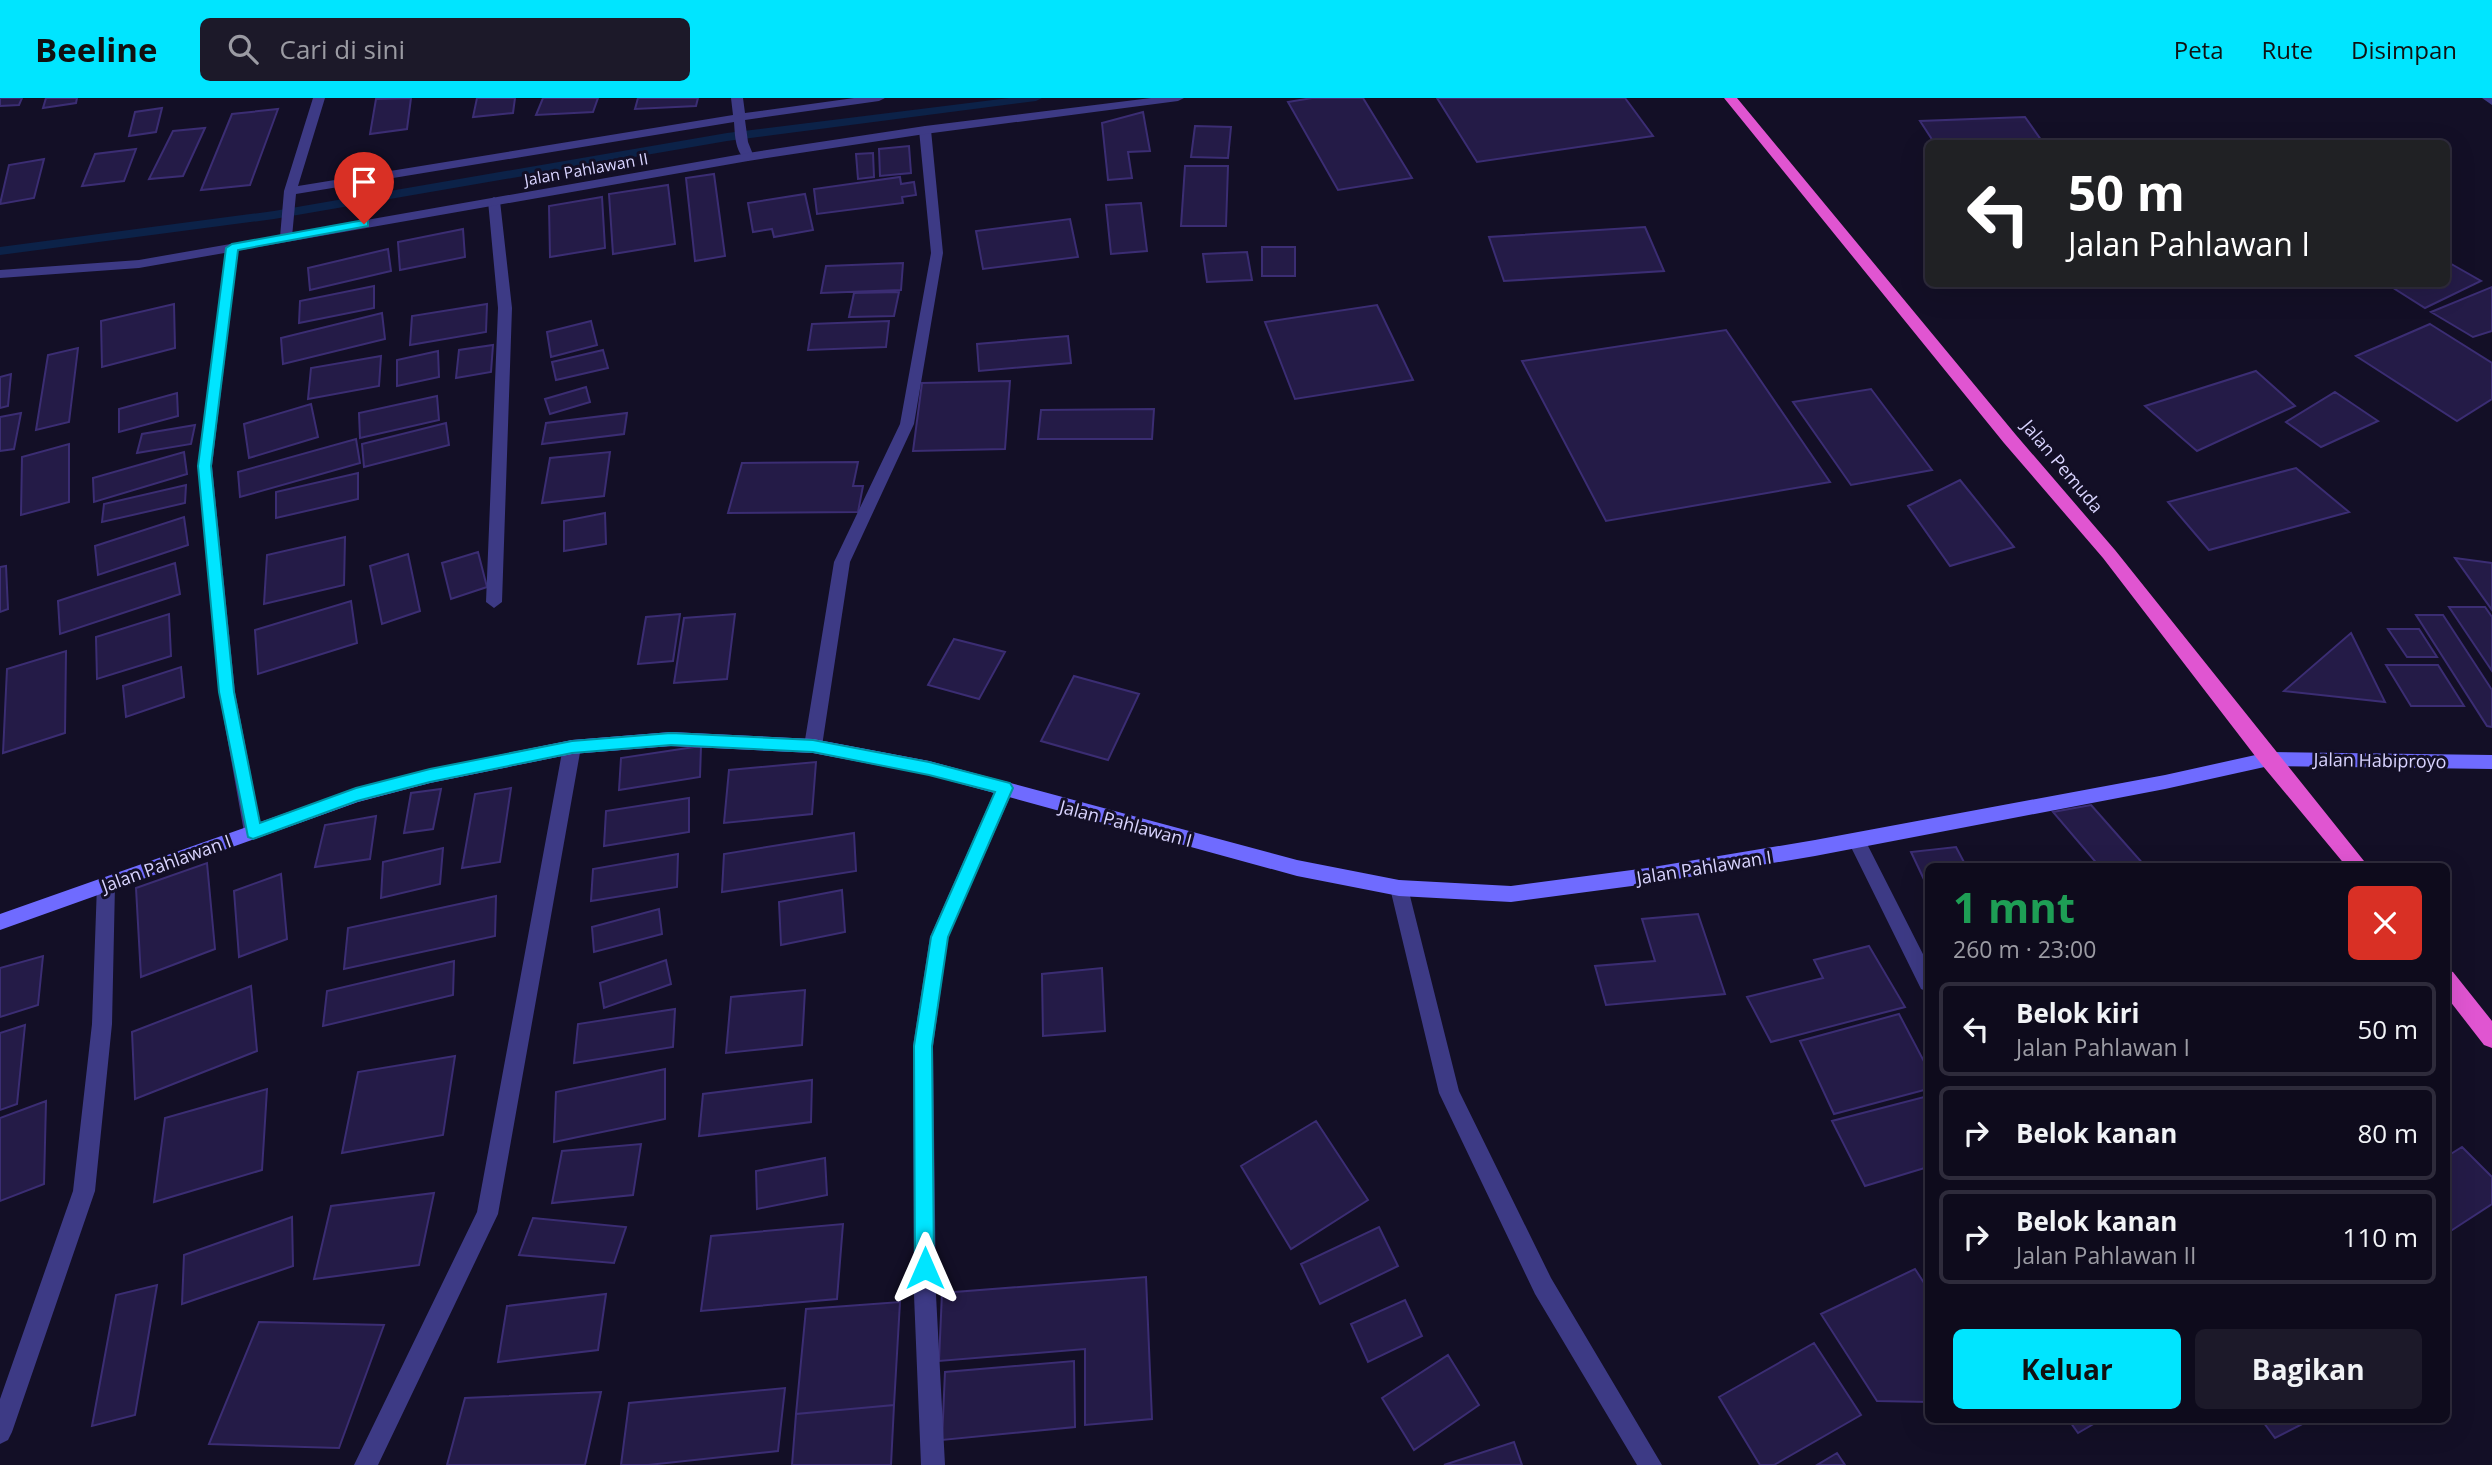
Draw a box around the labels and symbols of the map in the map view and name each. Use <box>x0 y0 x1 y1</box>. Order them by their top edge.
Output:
street label: Jalan Pahlawan II <box>520 147 650 191</box>
pin <box>334 152 394 224</box>
street label: Jalan Pemuda <box>2016 413 2109 518</box>
street label: Jalan Habiproyo <box>2311 747 2447 773</box>
street label: Jalan Pahlawan I <box>1055 793 1195 852</box>
street label: Jalan Pahlawan I <box>96 828 234 898</box>
street label: Jalan Pahlawan I <box>1633 844 1773 890</box>
position arrow <box>888 1231 962 1305</box>

